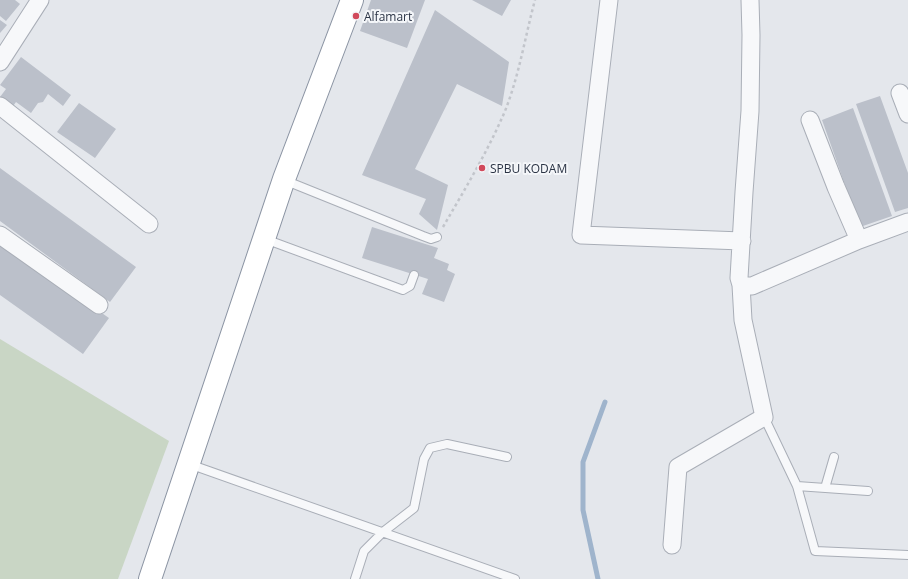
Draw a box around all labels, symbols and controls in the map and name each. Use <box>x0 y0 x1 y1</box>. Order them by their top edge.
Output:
place label: Alfamart <box>364 8 412 25</box>
marker: Alfamart <box>351 11 361 21</box>
place label: SPBU KODAM <box>490 160 567 177</box>
marker: SPBU KODAM <box>477 163 487 173</box>

